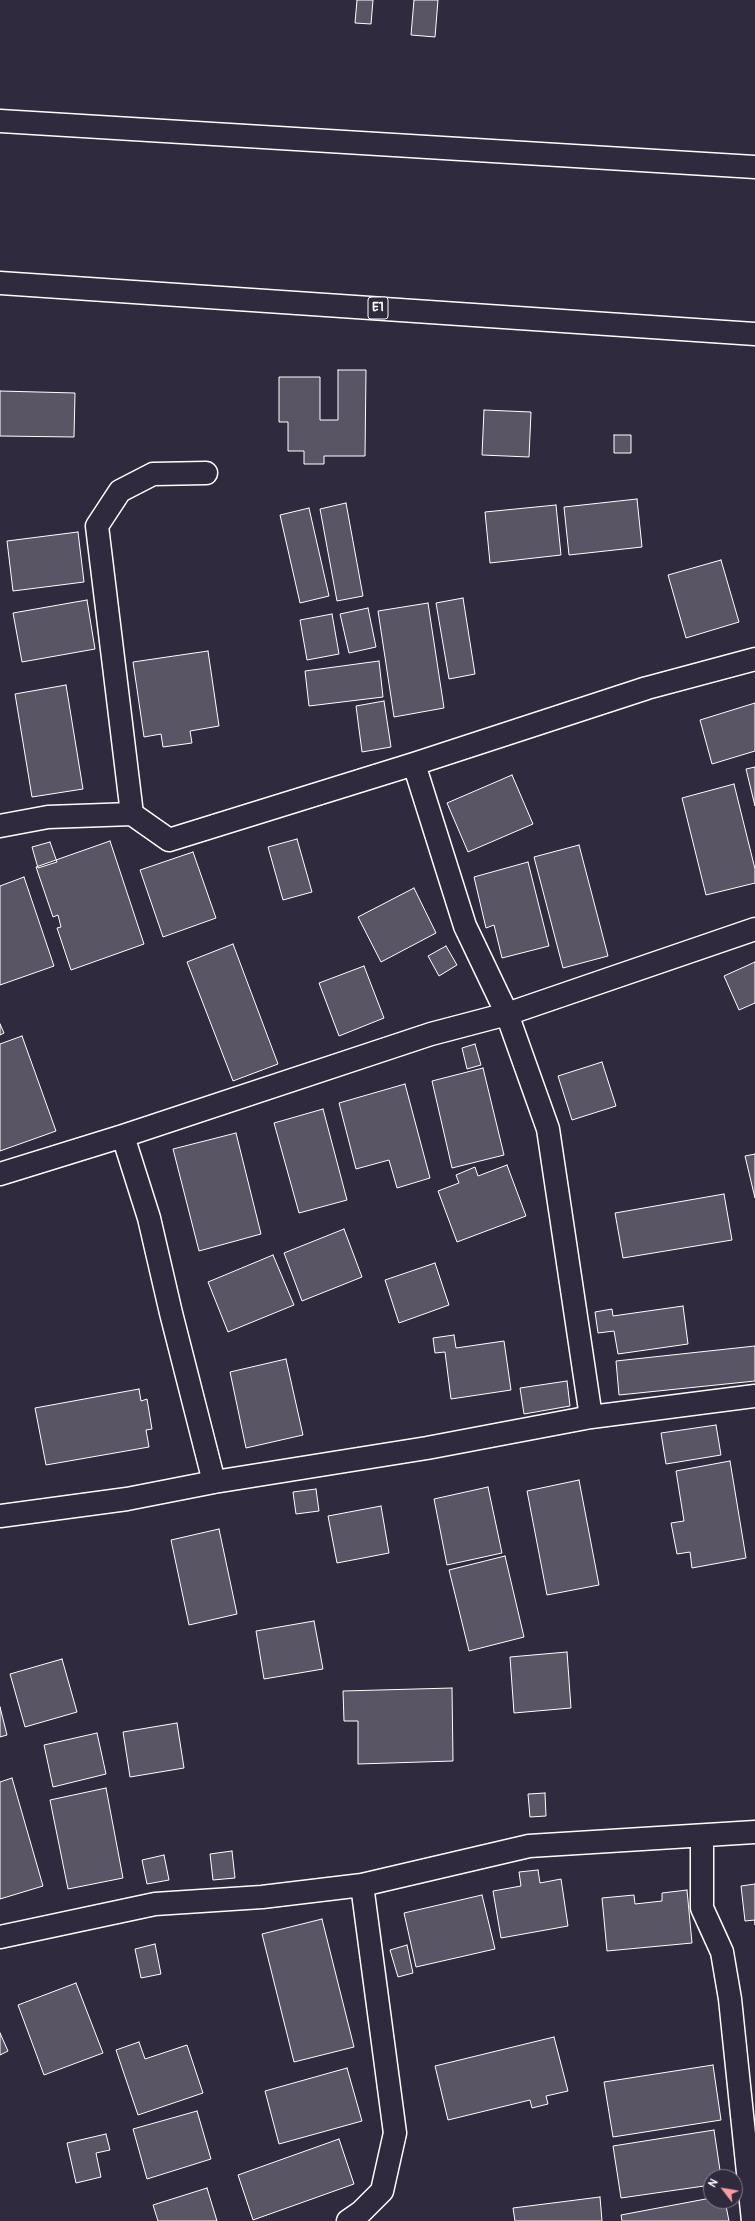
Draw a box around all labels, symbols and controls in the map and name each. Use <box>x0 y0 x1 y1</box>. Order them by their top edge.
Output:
road number: E1 <box>368 297 388 319</box>
north arrow <box>703 2169 743 2209</box>
text: N <box>706 2177 721 2190</box>

